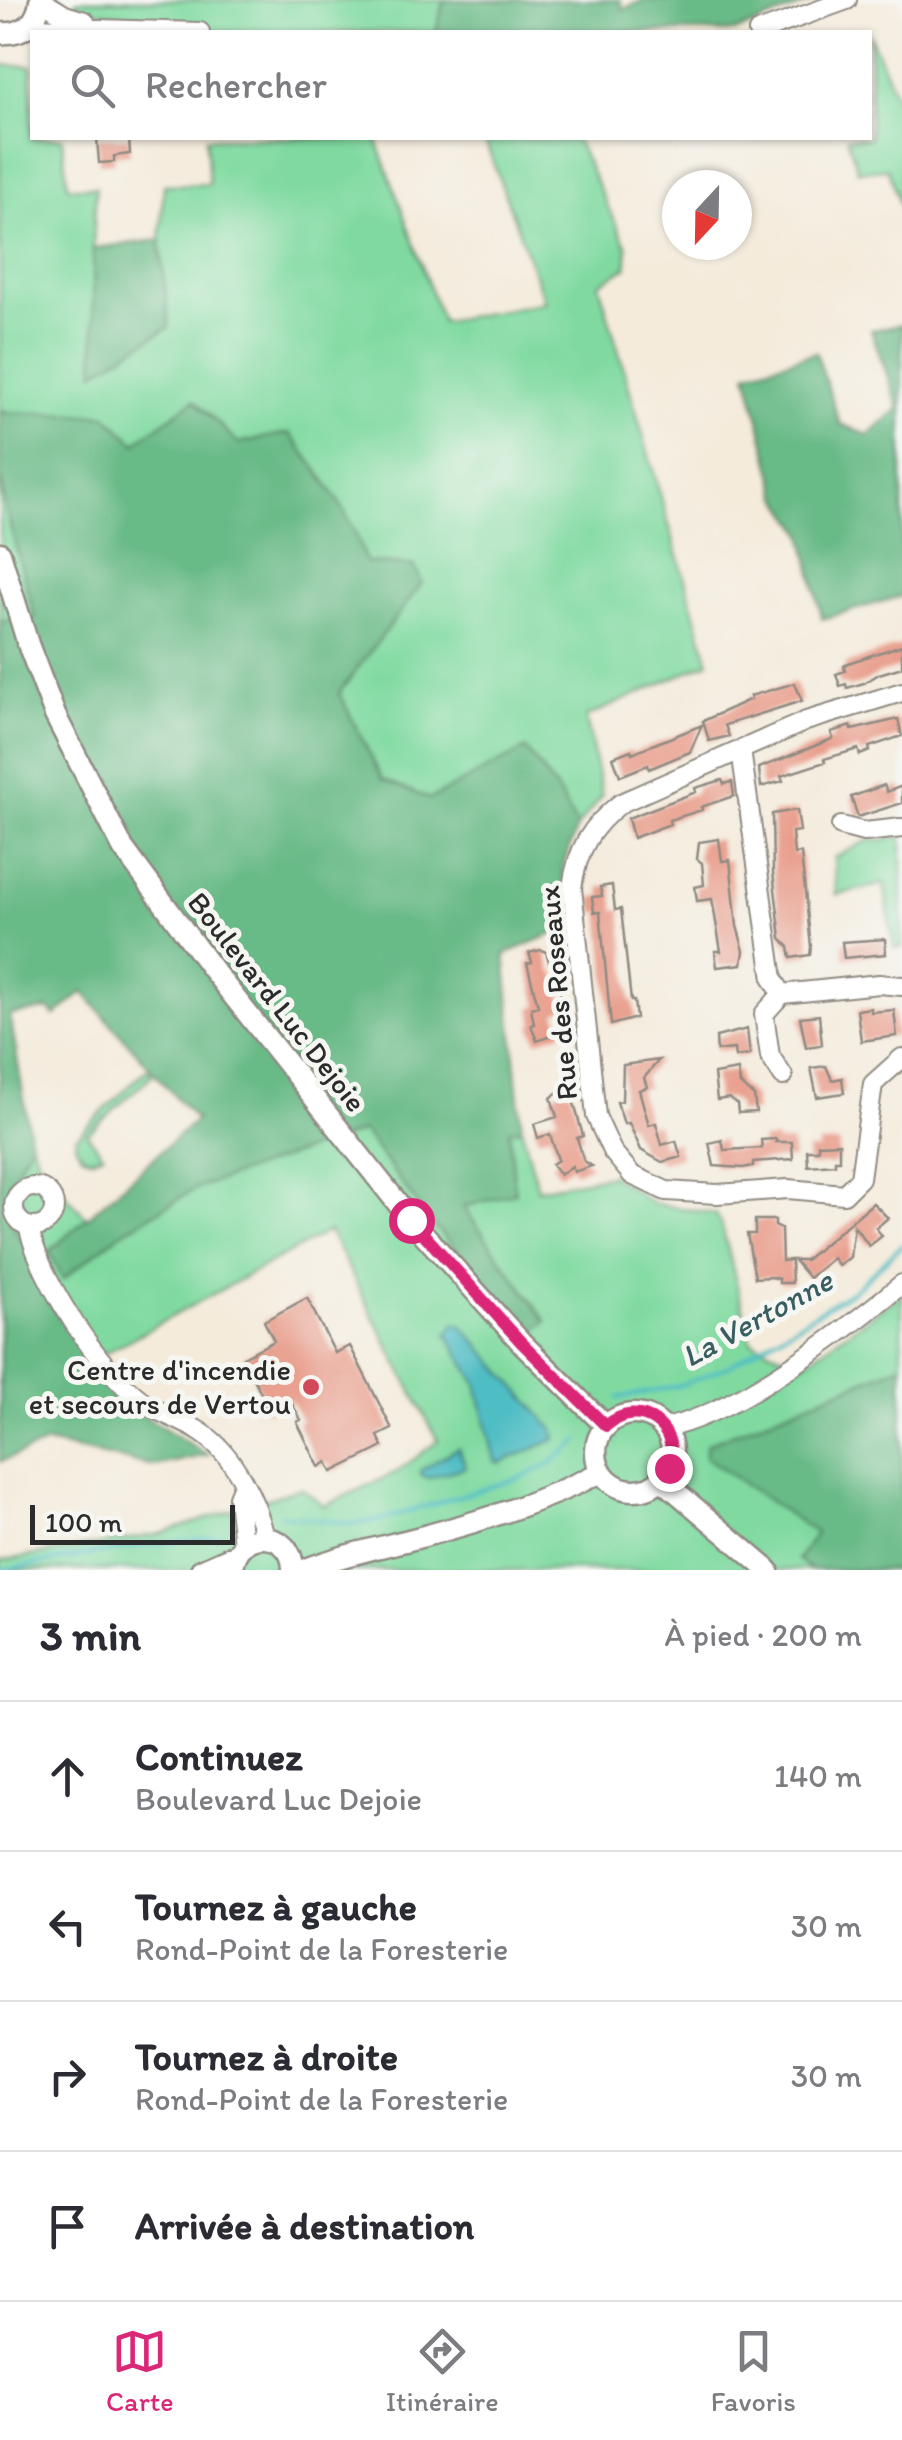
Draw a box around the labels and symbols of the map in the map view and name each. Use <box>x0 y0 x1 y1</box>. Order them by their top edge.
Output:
north arrow <box>662 170 752 260</box>
street label: Boulevard Luc Dejoie <box>180 884 375 1119</box>
street label: Rue des Roseaux <box>530 884 585 1102</box>
route start <box>389 1198 435 1244</box>
water label: La Vertonne <box>675 1260 841 1375</box>
place label: Centre d'incendie et secours de Vertou <box>29 1351 291 1422</box>
marker: Centre d'incendie et secours de Vertou <box>300 1376 322 1398</box>
route end <box>647 1446 693 1492</box>
scale bar <box>30 1500 235 1544</box>

